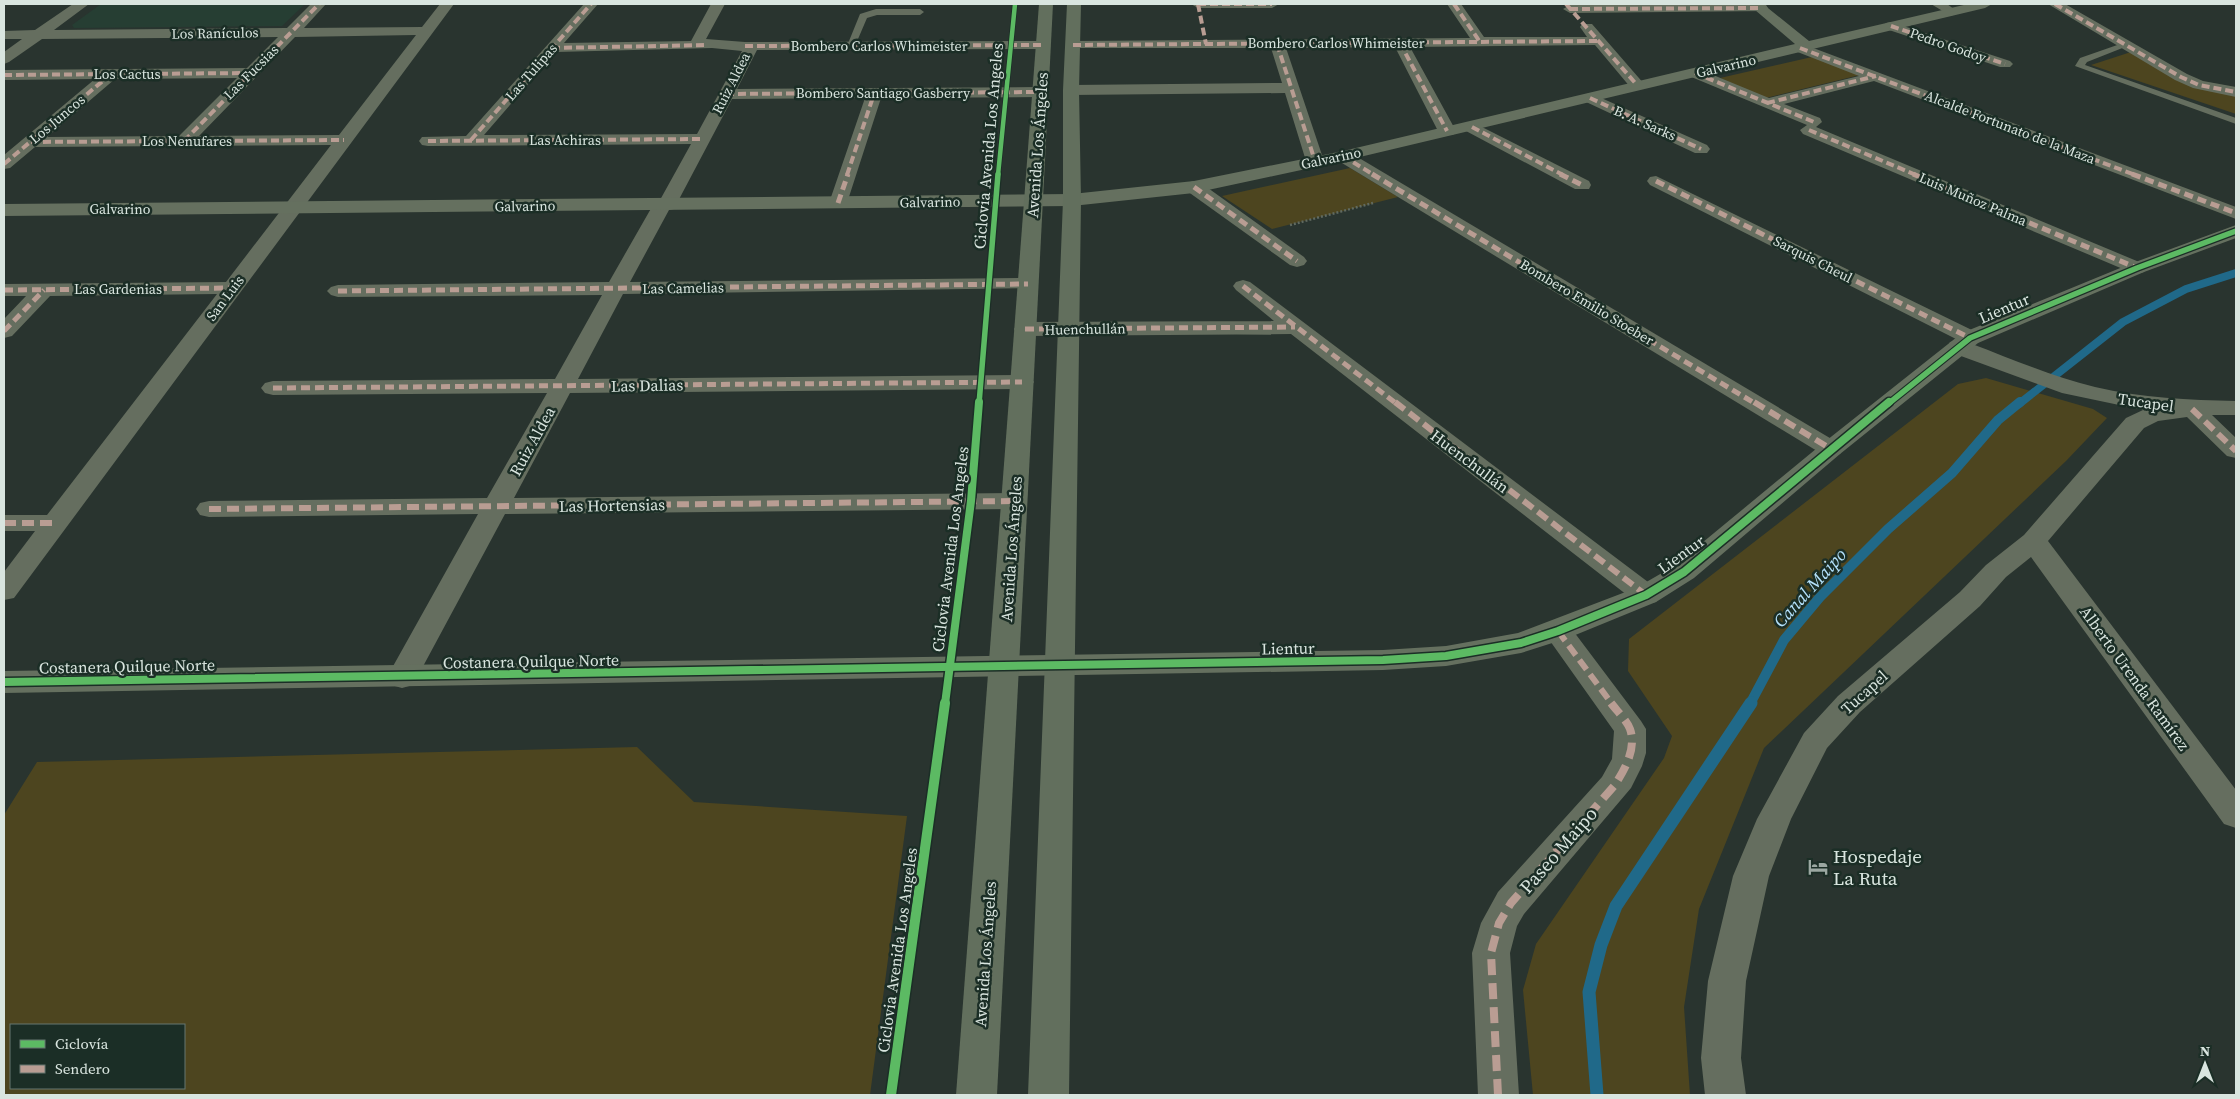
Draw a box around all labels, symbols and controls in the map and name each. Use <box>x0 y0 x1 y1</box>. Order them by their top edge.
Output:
street label: Los Ranículos <box>171 22 259 44</box>
street label: Pedro Godoy <box>1907 23 1990 68</box>
street label: Bombero Carlos Whimeister <box>1247 33 1425 53</box>
street label: Bombero Carlos Whimeister <box>790 36 968 56</box>
street label: Las Tulipas <box>500 39 562 105</box>
street label: Las Fucsias <box>219 40 283 104</box>
street label: Ciclovia Avenida Los Angeles <box>968 42 1008 250</box>
street label: Ruiz Aldea <box>707 48 755 117</box>
street label: Galvarino <box>1694 49 1758 83</box>
street label: Los Cactus <box>94 64 160 84</box>
street label: Avenida Los Ángeles <box>1021 71 1053 219</box>
street label: Bombero Santiago Gasberry <box>796 83 971 103</box>
street label: Alcalde Fortunato de la Maza <box>1922 85 2099 169</box>
street label: Los Juncos <box>25 90 89 148</box>
street label: B. A. Sarks <box>1611 100 1679 146</box>
street label: Las Achiras <box>529 130 601 150</box>
street label: Los Nenufares <box>142 131 232 151</box>
street label: Galvarino <box>1299 142 1363 174</box>
street label: Luis Muñoz Palma <box>1916 167 2031 231</box>
street label: Galvarino <box>899 191 961 213</box>
street label: Galvarino <box>494 195 556 217</box>
street label: Galvarino <box>90 199 151 219</box>
street label: Sarquis Cheul <box>1770 231 1856 287</box>
street label: Bombero Emilio Stoeber <box>1516 254 1658 350</box>
street label: San Luis <box>201 271 249 325</box>
street label: Las Camelias <box>642 277 724 299</box>
street label: Las Gardenias <box>74 279 162 299</box>
street label: Lientur <box>1975 287 2033 329</box>
street label: Huenchullán <box>1044 318 1126 340</box>
street label: Las Dalias <box>611 373 683 397</box>
street label: Tucapel <box>2117 387 2176 417</box>
street label: Ruiz Aldea <box>504 402 560 480</box>
street label: Huenchullán <box>1426 424 1514 498</box>
street label: Ciclovia Avenida Los Angeles <box>926 445 974 653</box>
street label: Avenida Los Ángeles <box>995 475 1027 623</box>
street label: Las Hortensias <box>559 493 665 517</box>
street label: Lientur <box>1653 529 1709 579</box>
water label: Canal Maipo <box>1767 543 1852 633</box>
street label: Alberto Urenda Ramírez <box>2075 601 2195 755</box>
street label: Lientur <box>1261 637 1315 659</box>
street label: Costanera Quilque Norte <box>443 648 619 674</box>
street label: Costanera Quilque Norte <box>39 653 215 679</box>
street label: Tucapel <box>1836 665 1892 719</box>
street label: Paseo Maipo <box>1513 801 1603 899</box>
place label: Hospedaje La Ruta <box>1833 843 1922 891</box>
street label: Ciclovia Avenida Los Angeles <box>872 846 922 1054</box>
hotel icon: Hospedaje La Ruta <box>1807 856 1829 878</box>
street label: Avenida Los Ángeles <box>969 880 1001 1028</box>
legend <box>10 1024 185 1089</box>
text: Ciclovía <box>55 1033 109 1054</box>
north arrow <box>2180 1039 2230 1089</box>
text: N <box>2200 1041 2210 1061</box>
text: Sendero <box>55 1058 110 1079</box>

